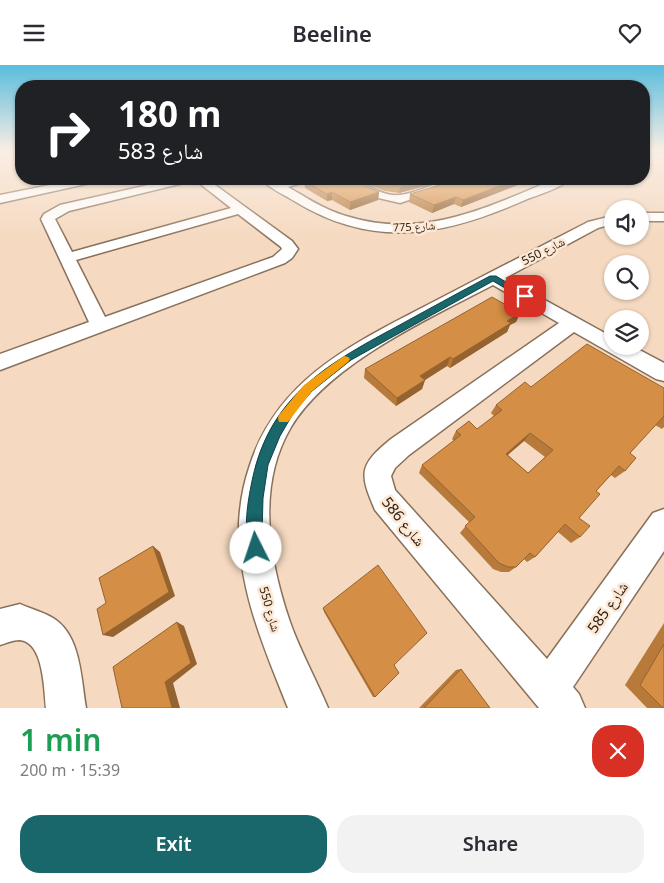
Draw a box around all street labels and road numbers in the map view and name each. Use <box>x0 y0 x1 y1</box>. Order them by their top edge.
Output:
street label: شارع 775 <box>392 217 436 235</box>
street label: شارع 550 <box>518 233 568 269</box>
street label: شارع 586 <box>377 492 430 551</box>
street label: شارع 585 <box>582 577 633 637</box>
street label: شارع 550 <box>255 584 285 634</box>

